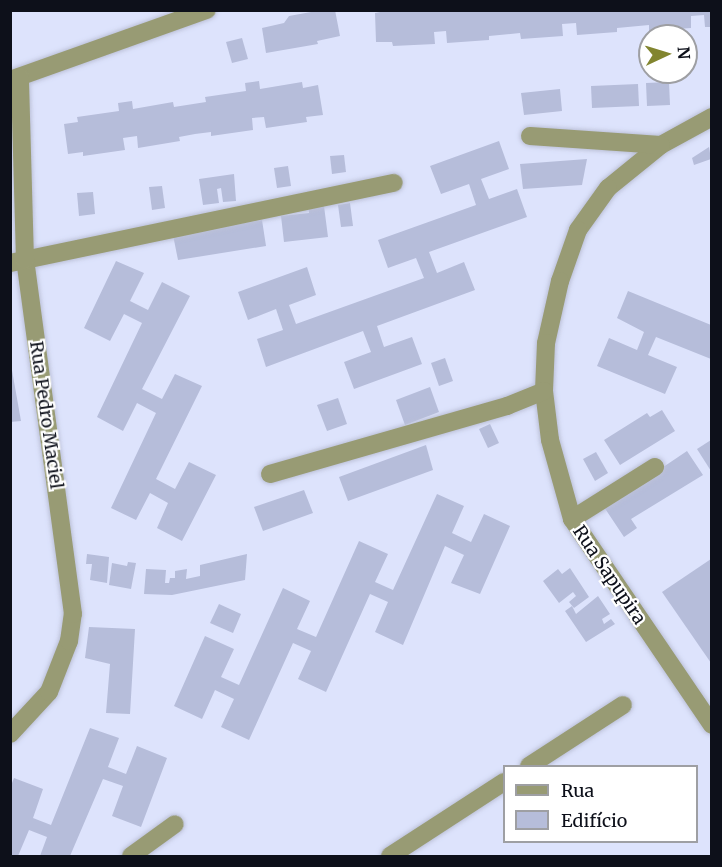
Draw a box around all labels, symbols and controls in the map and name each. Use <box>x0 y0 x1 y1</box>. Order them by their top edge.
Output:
north arrow <box>638 24 698 84</box>
text: N <box>674 46 694 60</box>
street label: Rua Pedro Maciel <box>25 340 67 490</box>
street label: Rua Sapupira <box>568 521 650 629</box>
legend <box>503 765 698 843</box>
text: Rua <box>561 779 594 802</box>
text: Edifício <box>561 809 627 832</box>

